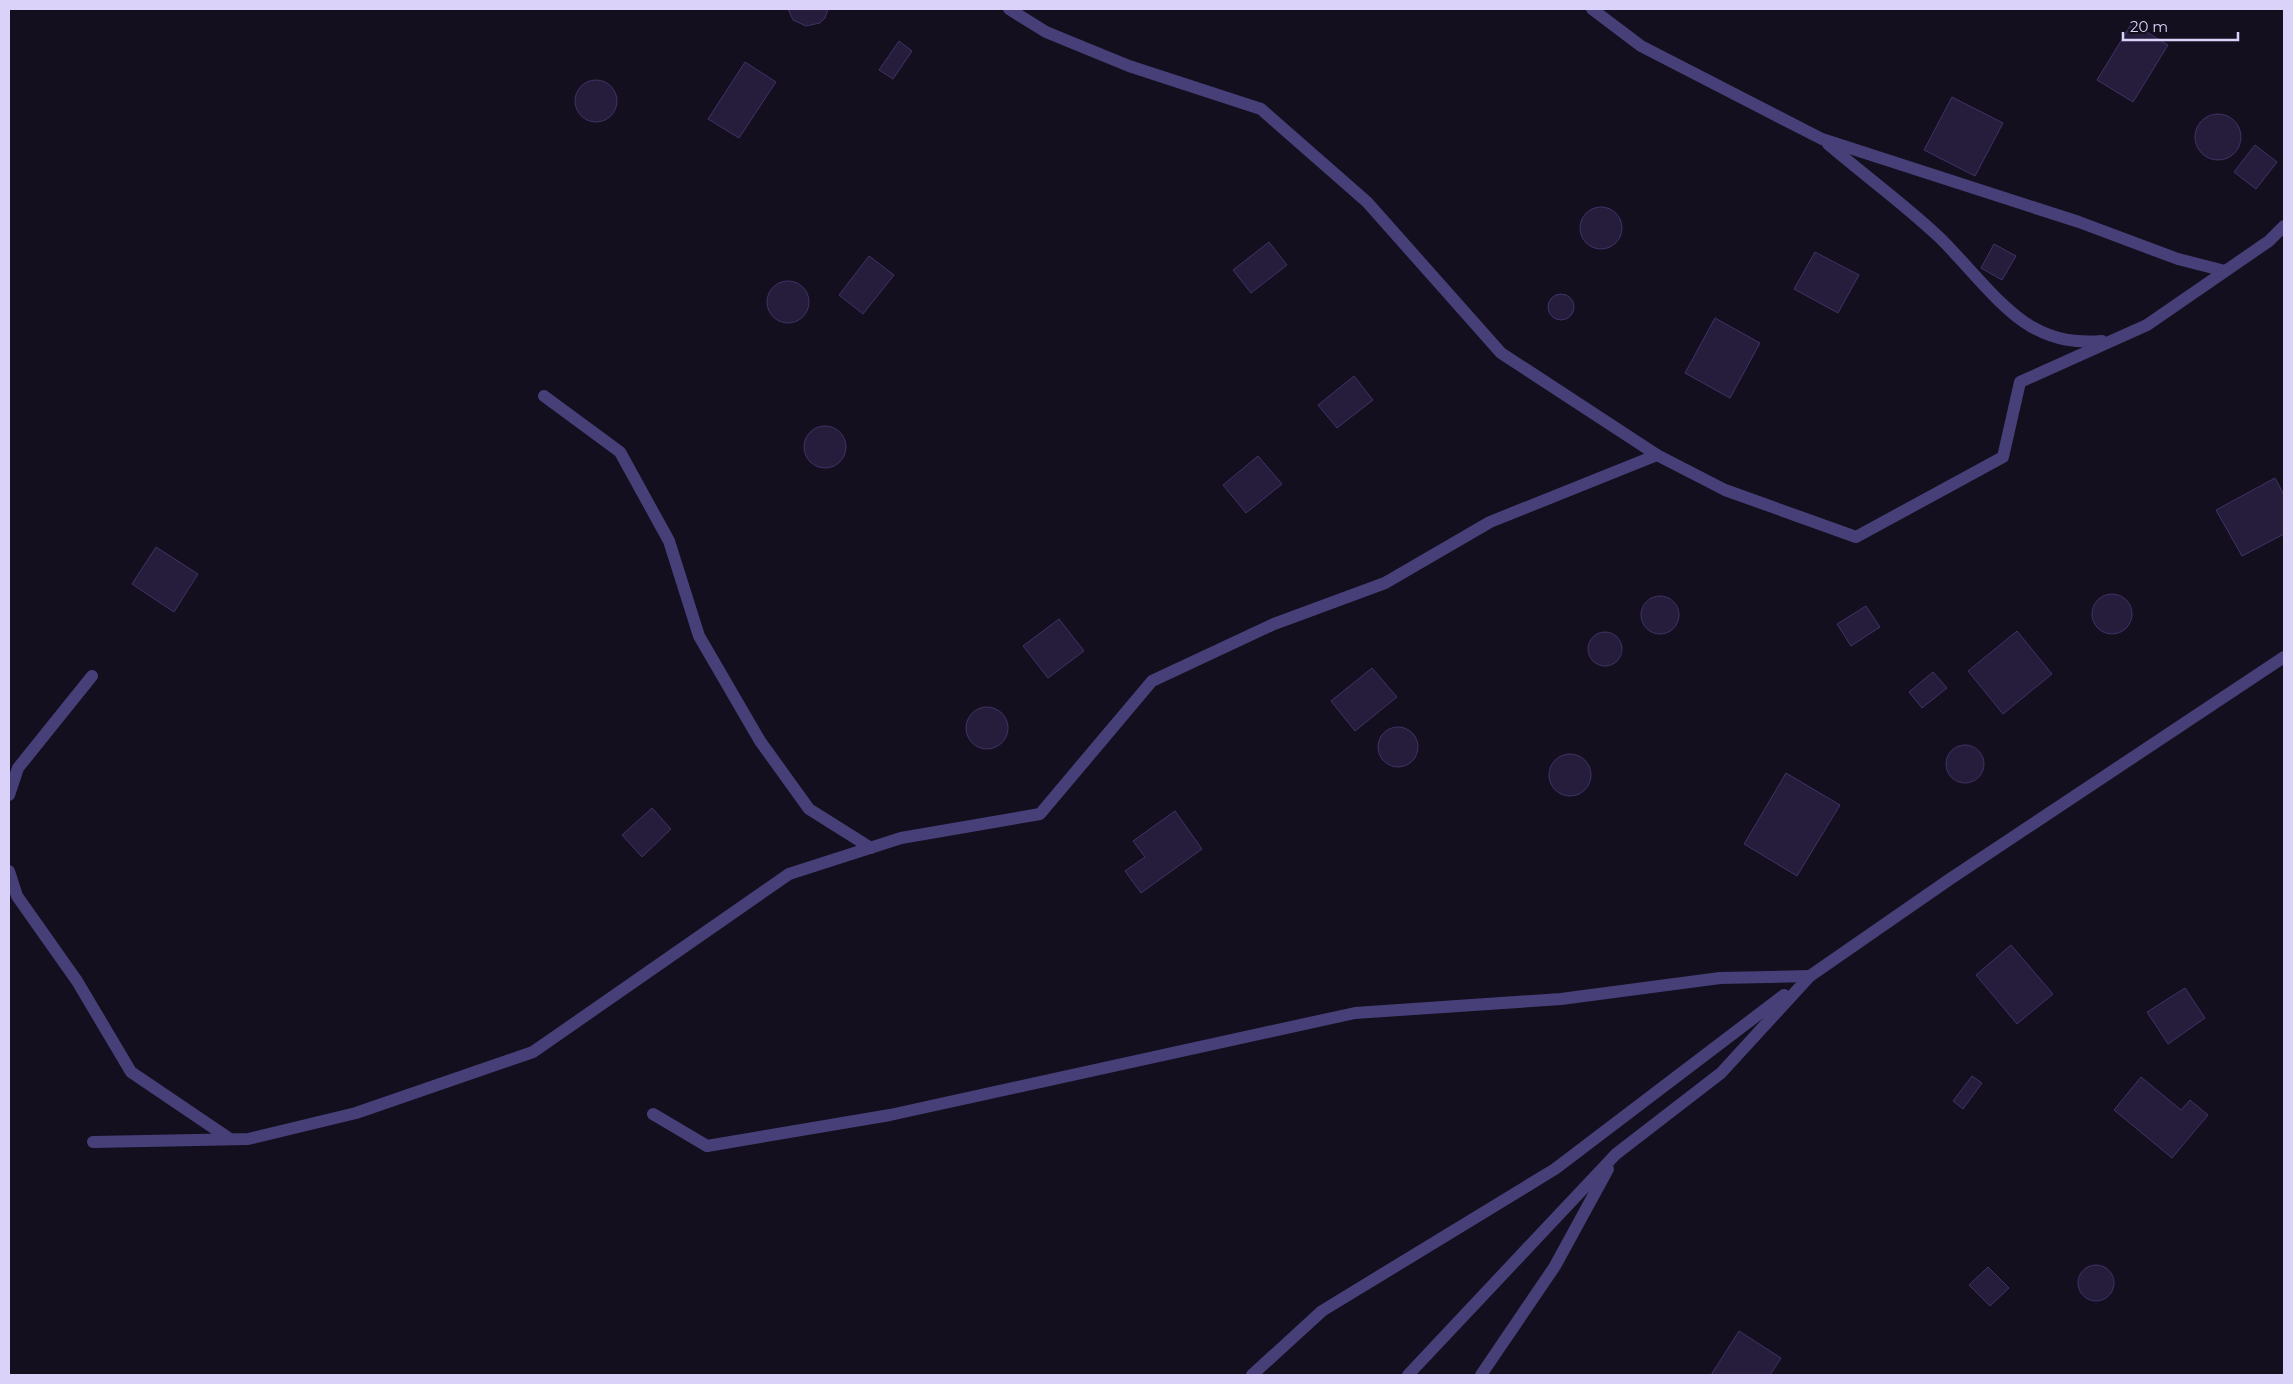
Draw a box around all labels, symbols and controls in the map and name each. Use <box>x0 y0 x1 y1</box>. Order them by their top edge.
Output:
scale bar <box>2123 10 2238 42</box>
text: 20 m <box>2130 17 2168 36</box>

